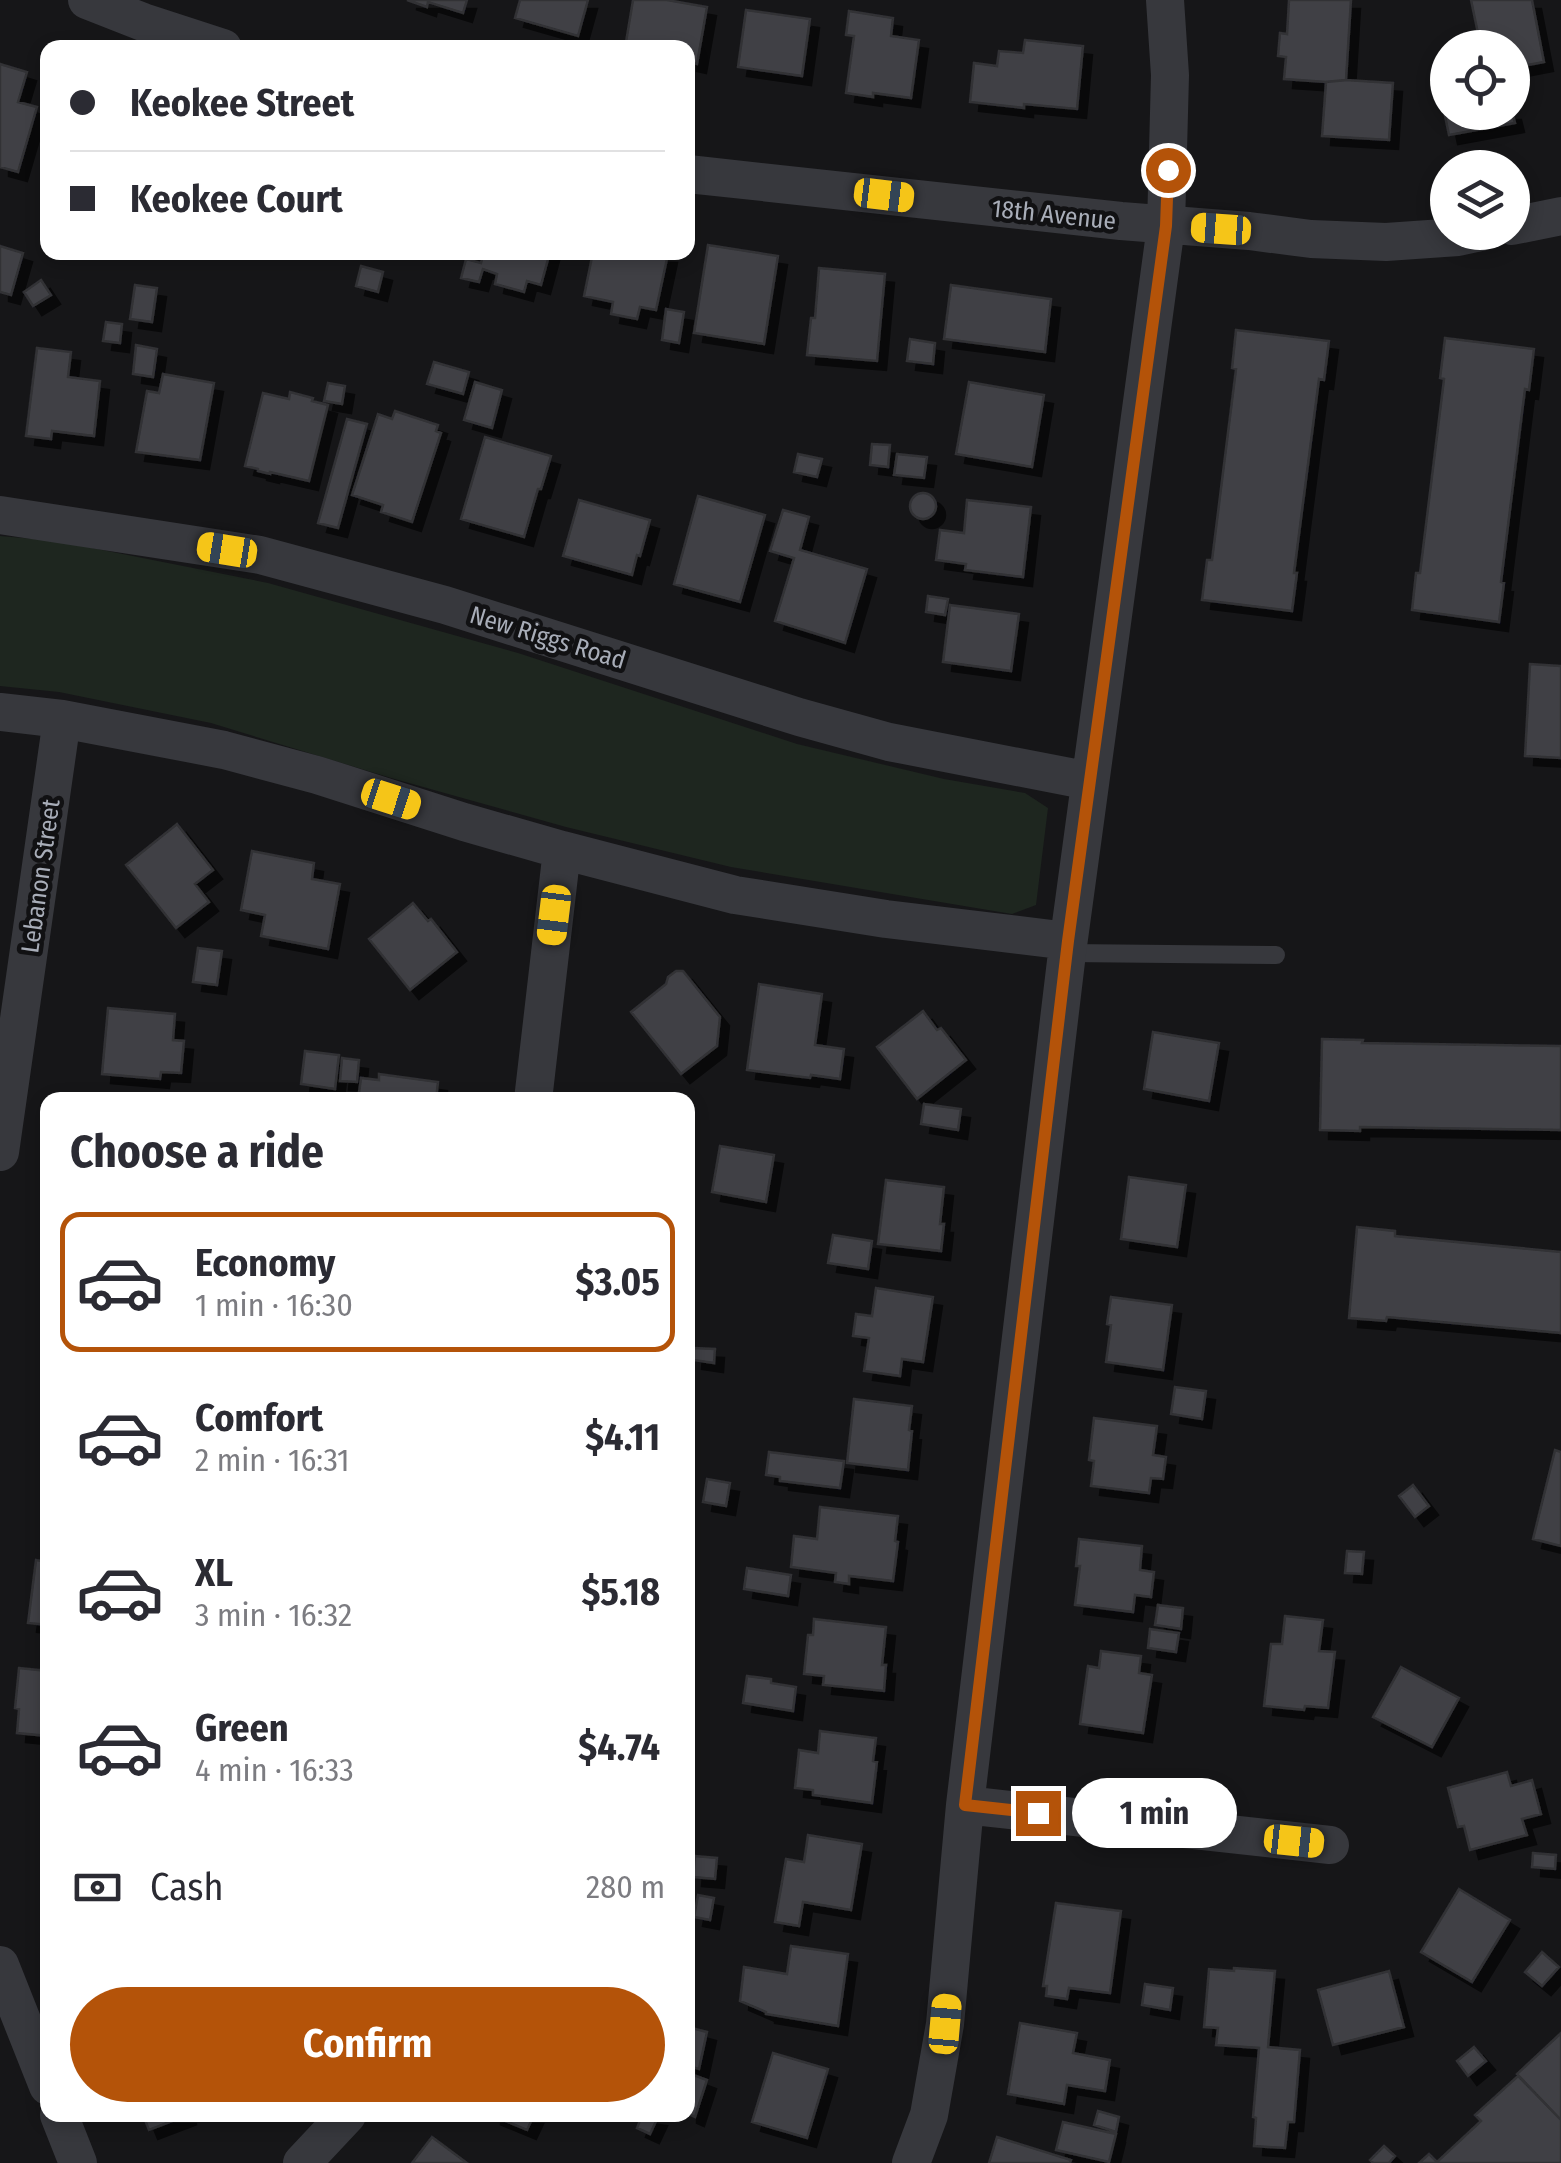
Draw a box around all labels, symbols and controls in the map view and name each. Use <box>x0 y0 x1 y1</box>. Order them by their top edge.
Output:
map controls <box>1430 30 1530 250</box>
button: locate <box>1430 30 1530 130</box>
text: Keokee Street <box>130 80 354 126</box>
route start <box>1146 148 1191 193</box>
button: layers <box>1430 150 1530 250</box>
text: Keokee Court <box>130 176 343 222</box>
car <box>852 176 916 214</box>
street label: 18th Avenue <box>990 194 1117 236</box>
car <box>1190 212 1252 246</box>
car <box>195 530 259 570</box>
street label: New Riggs Road <box>466 600 629 676</box>
car <box>358 775 424 823</box>
street label: Lebanon Street <box>15 796 67 955</box>
car <box>535 883 573 947</box>
text: Choose a ride <box>70 1125 324 1179</box>
icon: car <box>75 1237 165 1327</box>
text: Economy <box>195 1240 335 1286</box>
text: $3.05 <box>576 1259 660 1305</box>
text: 1 min · 16:30 <box>195 1286 353 1324</box>
icon: car <box>75 1392 165 1482</box>
text: Comfort <box>195 1395 323 1441</box>
text: $4.11 <box>585 1414 660 1460</box>
text: 2 min · 16:31 <box>195 1441 350 1479</box>
icon: car <box>75 1547 165 1637</box>
text: XL <box>195 1550 233 1596</box>
text: $5.18 <box>581 1569 660 1615</box>
text: 3 min · 16:32 <box>195 1596 352 1634</box>
icon: car <box>75 1702 165 1792</box>
text: Green <box>195 1705 289 1751</box>
text: $4.74 <box>578 1724 660 1770</box>
text: 4 min · 16:33 <box>195 1751 354 1789</box>
callout: 1 min <box>1073 1778 1238 1848</box>
route end <box>1016 1791 1061 1836</box>
text: 1 min <box>1120 1794 1189 1832</box>
car <box>1263 1823 1325 1859</box>
icon: cash <box>70 1860 125 1915</box>
text: Cash <box>150 1864 224 1910</box>
text: 280 m <box>586 1868 665 1906</box>
button: Confirm <box>70 1987 665 2102</box>
car <box>927 1993 963 2055</box>

